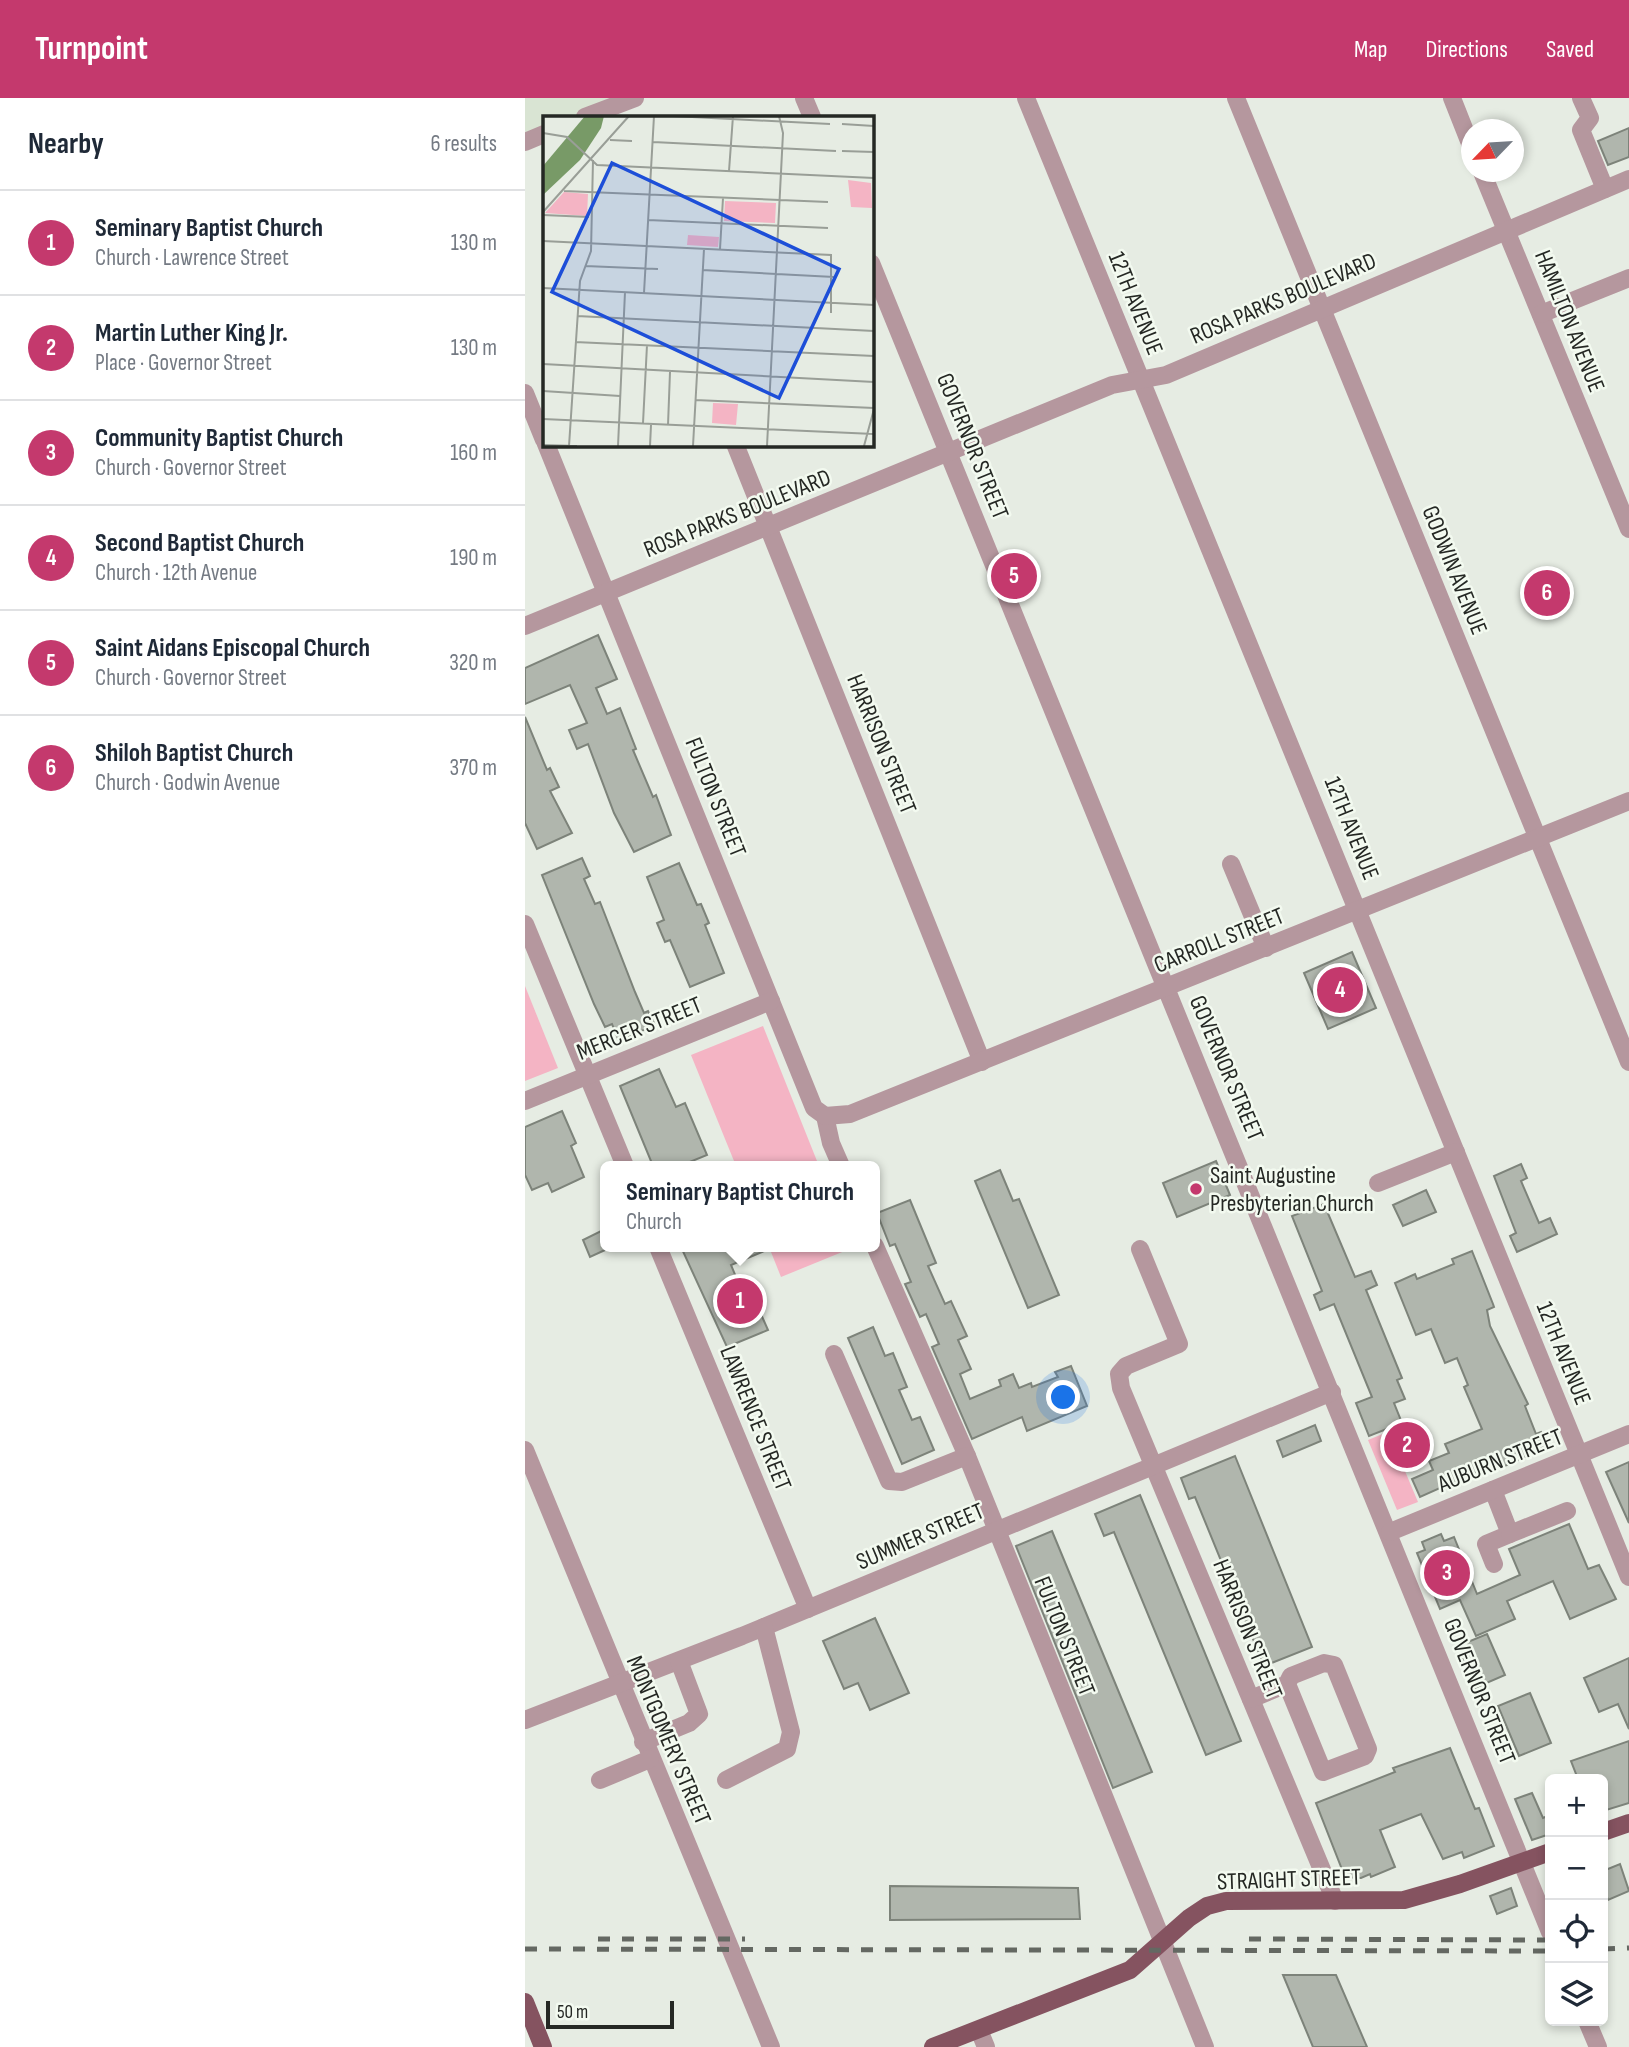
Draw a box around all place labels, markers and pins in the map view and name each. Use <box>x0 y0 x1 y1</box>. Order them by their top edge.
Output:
pin: 5 <box>991 550 1037 602</box>
pin: 6 <box>1524 567 1570 619</box>
pin: 4 <box>1317 964 1363 1016</box>
place label: Saint Augustine Presbyterian Church <box>1210 1161 1374 1218</box>
marker: Saint Augustine Presbyterian Church <box>1188 1181 1204 1197</box>
pin: 1 <box>717 1275 763 1327</box>
pin: 2 <box>1384 1419 1430 1471</box>
pin: 3 <box>1424 1547 1470 1599</box>

